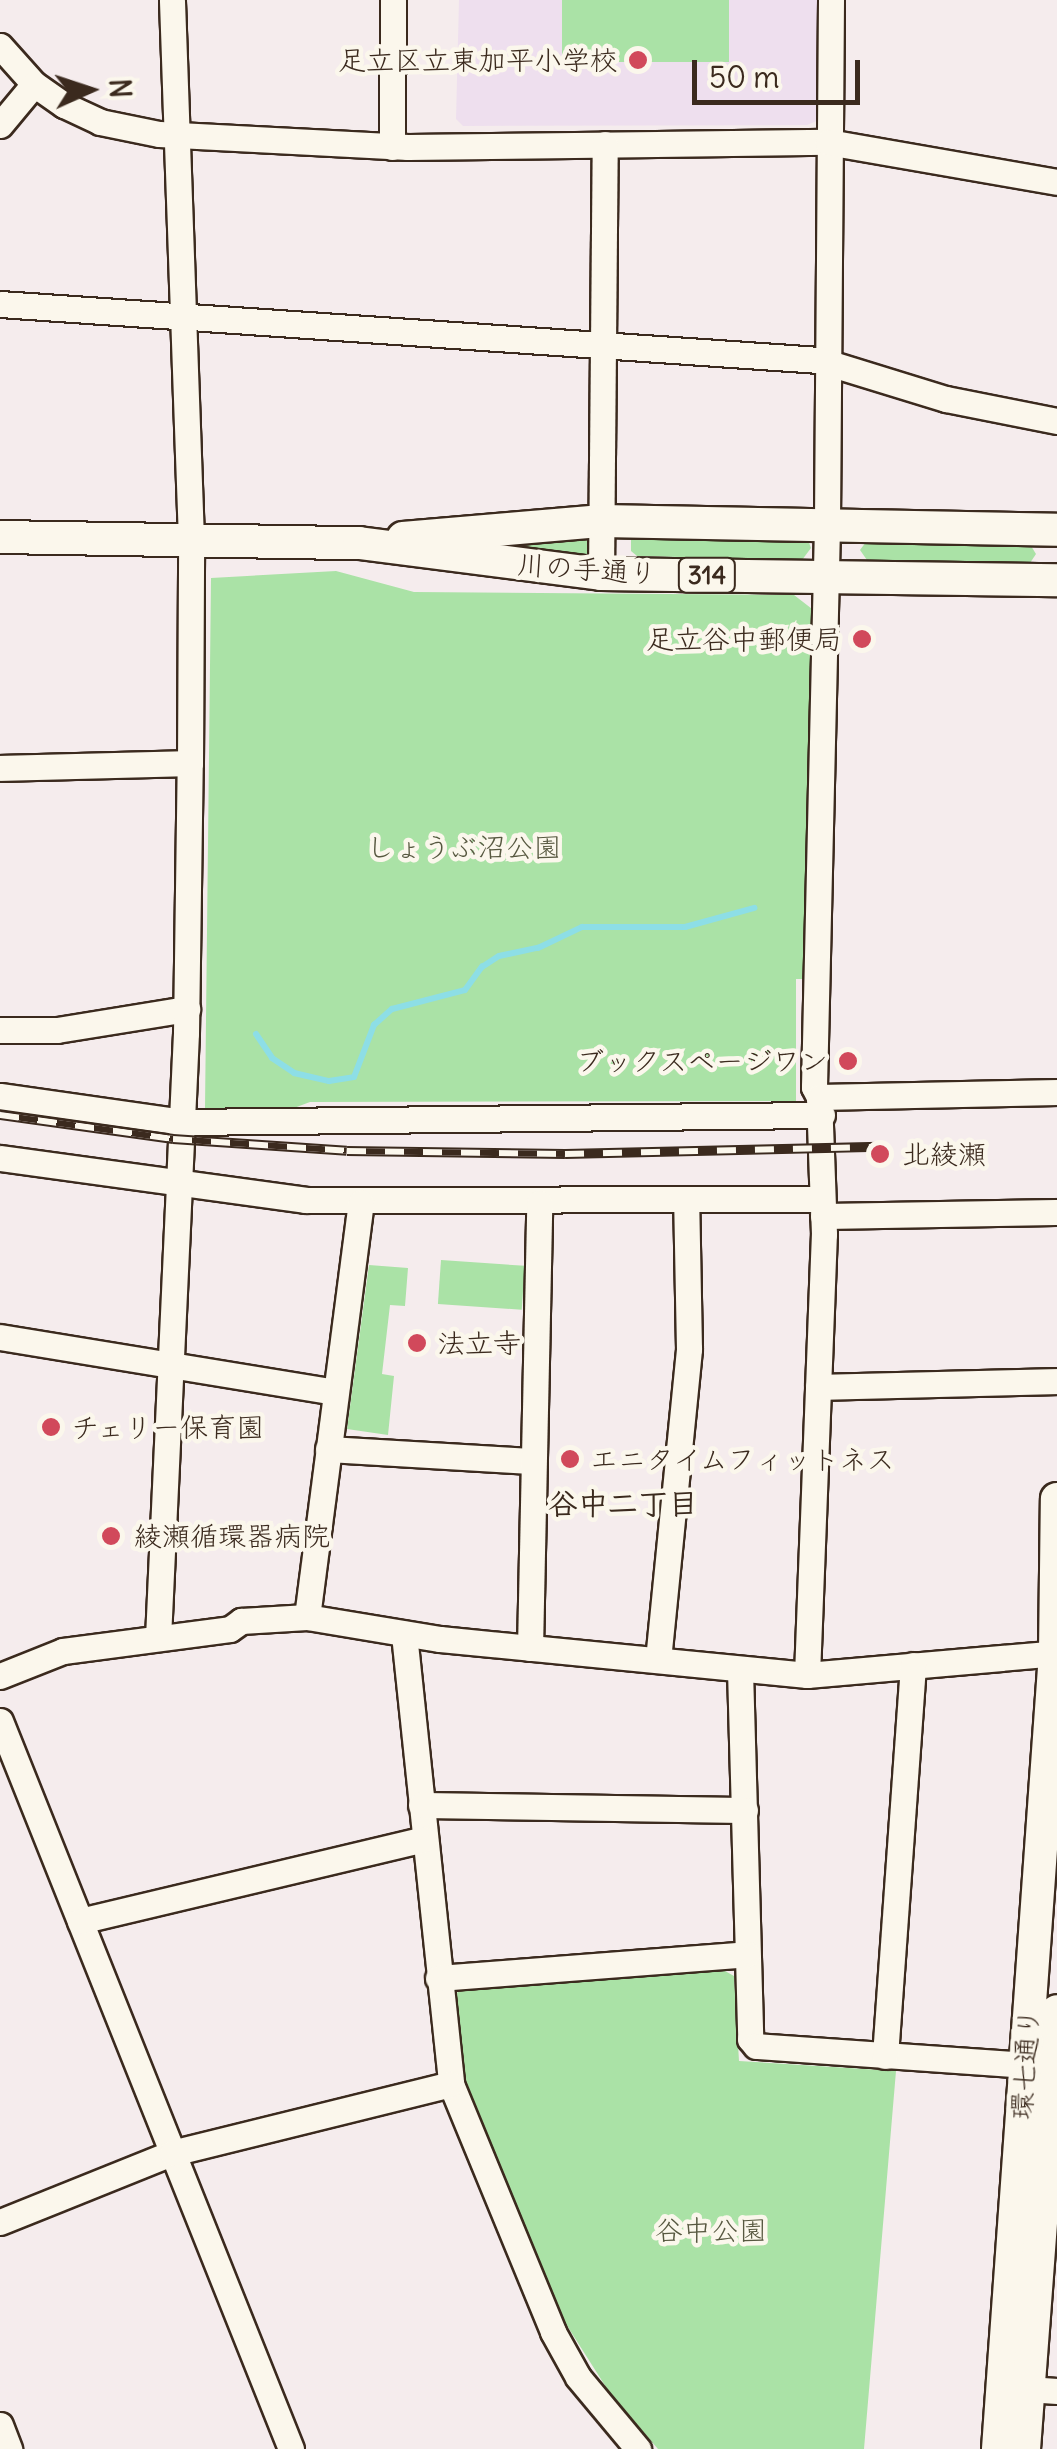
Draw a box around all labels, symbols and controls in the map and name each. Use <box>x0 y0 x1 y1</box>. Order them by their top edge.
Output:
north arrow <box>40 40 140 140</box>
scale bar <box>697 40 864 102</box>
place label: 足立区立東加平小学校 <box>338 43 618 77</box>
marker: 足立区立東加平小学校 <box>627 49 649 71</box>
text: 50 m <box>709 58 779 96</box>
text: N <box>101 78 138 99</box>
street label: 川の手通り <box>516 547 658 591</box>
road number: 314 <box>677 555 737 595</box>
place label: 足立谷中郵便局 <box>646 622 842 656</box>
marker: 足立谷中郵便局 <box>851 628 873 650</box>
park label: しょうぶ沼公園 <box>366 830 562 864</box>
place label: ブックスページワン <box>576 1044 828 1078</box>
marker: ブックスページワン <box>837 1050 859 1072</box>
place label: 北綾瀬 <box>902 1137 986 1171</box>
marker: 北綾瀬 <box>867 1141 893 1167</box>
place label: 法立寺 <box>437 1326 521 1360</box>
marker: 法立寺 <box>406 1332 428 1354</box>
place label: チェリー保育園 <box>71 1410 267 1444</box>
marker: チェリー保育園 <box>40 1416 62 1438</box>
place label: エニタイムフィットネス <box>590 1442 898 1476</box>
marker: エニタイムフィットネス <box>559 1448 581 1470</box>
district label: 谷中二丁目 <box>548 1485 698 1521</box>
place label: 綾瀬循環器病院 <box>134 1519 330 1553</box>
marker: 綾瀬循環器病院 <box>98 1523 124 1549</box>
street label: 環七通り <box>1004 2007 1046 2121</box>
park label: 谷中公園 <box>655 2213 767 2247</box>

